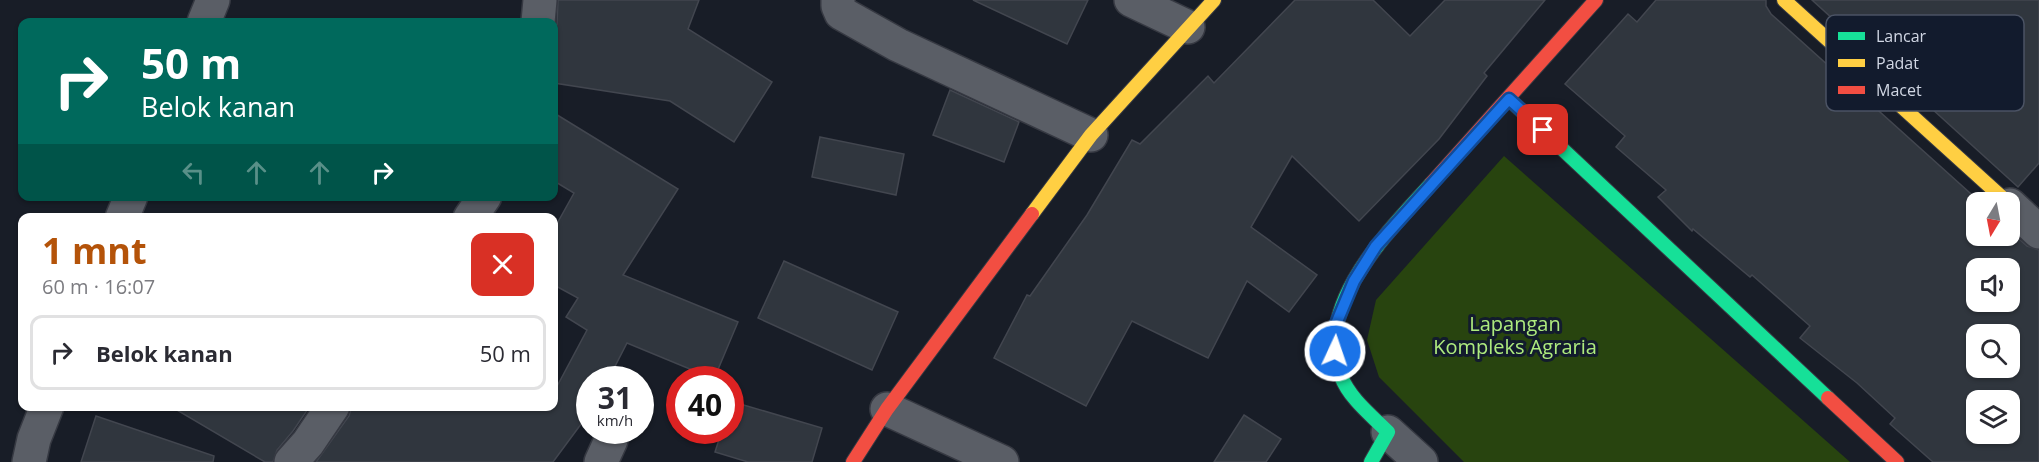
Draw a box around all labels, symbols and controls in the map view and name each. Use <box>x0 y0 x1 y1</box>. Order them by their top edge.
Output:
legend <box>1826 15 2024 111</box>
text: Lancar <box>1876 25 1927 47</box>
text: 50 m <box>141 34 241 91</box>
icon: right <box>42 42 120 120</box>
text: Padat <box>1876 52 1919 74</box>
text: Macet <box>1876 79 1922 101</box>
text: Belok kanan <box>141 88 295 125</box>
pin <box>1517 104 1568 155</box>
icon: arrive <box>1526 113 1559 146</box>
icon: left <box>177 156 210 189</box>
icon: ahead <box>240 156 273 189</box>
icon: ahead <box>303 156 336 189</box>
icon: right <box>366 156 399 189</box>
north arrow <box>1966 192 2020 246</box>
map controls <box>1966 192 2020 444</box>
text: 1 mnt <box>42 226 147 275</box>
button: close <box>471 233 534 296</box>
button: sound <box>1966 258 2020 312</box>
text: 60 m · 16:07 <box>42 273 155 300</box>
park label: Lapangan Kompleks Agraria <box>1433 310 1597 360</box>
position arrow <box>1303 319 1367 383</box>
button: search <box>1966 324 2020 378</box>
icon: right <box>45 336 78 369</box>
text: Belok kanan <box>96 338 233 368</box>
text: 50 m <box>480 338 531 368</box>
speed limit sign: 40 <box>666 366 744 444</box>
text: 31 <box>598 377 632 418</box>
button: layers <box>1966 390 2020 444</box>
text: km/h <box>597 410 633 430</box>

